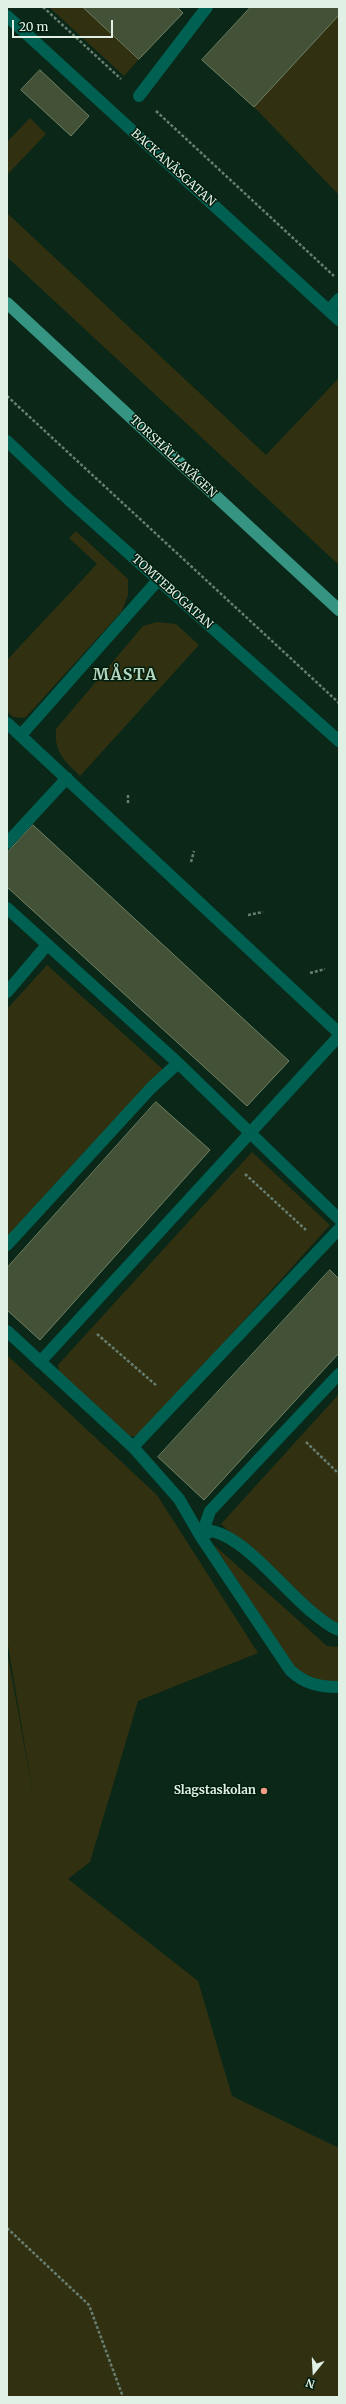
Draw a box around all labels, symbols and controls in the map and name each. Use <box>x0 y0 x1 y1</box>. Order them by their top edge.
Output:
scale bar <box>14 12 115 38</box>
text: 20 m <box>19 19 48 34</box>
street label: BACKANÄSGATAN <box>128 126 218 210</box>
street label: TORSHÄLLAVÄGEN <box>127 413 219 501</box>
street label: TOMTEBOGATAN <box>129 552 215 632</box>
district label: MÅSTA <box>93 665 157 685</box>
place label: Slagstaskolan <box>174 1784 256 1798</box>
marker: Slagstaskolan <box>259 1786 269 1796</box>
north arrow <box>294 2352 334 2392</box>
text: N <box>304 2375 317 2391</box>

